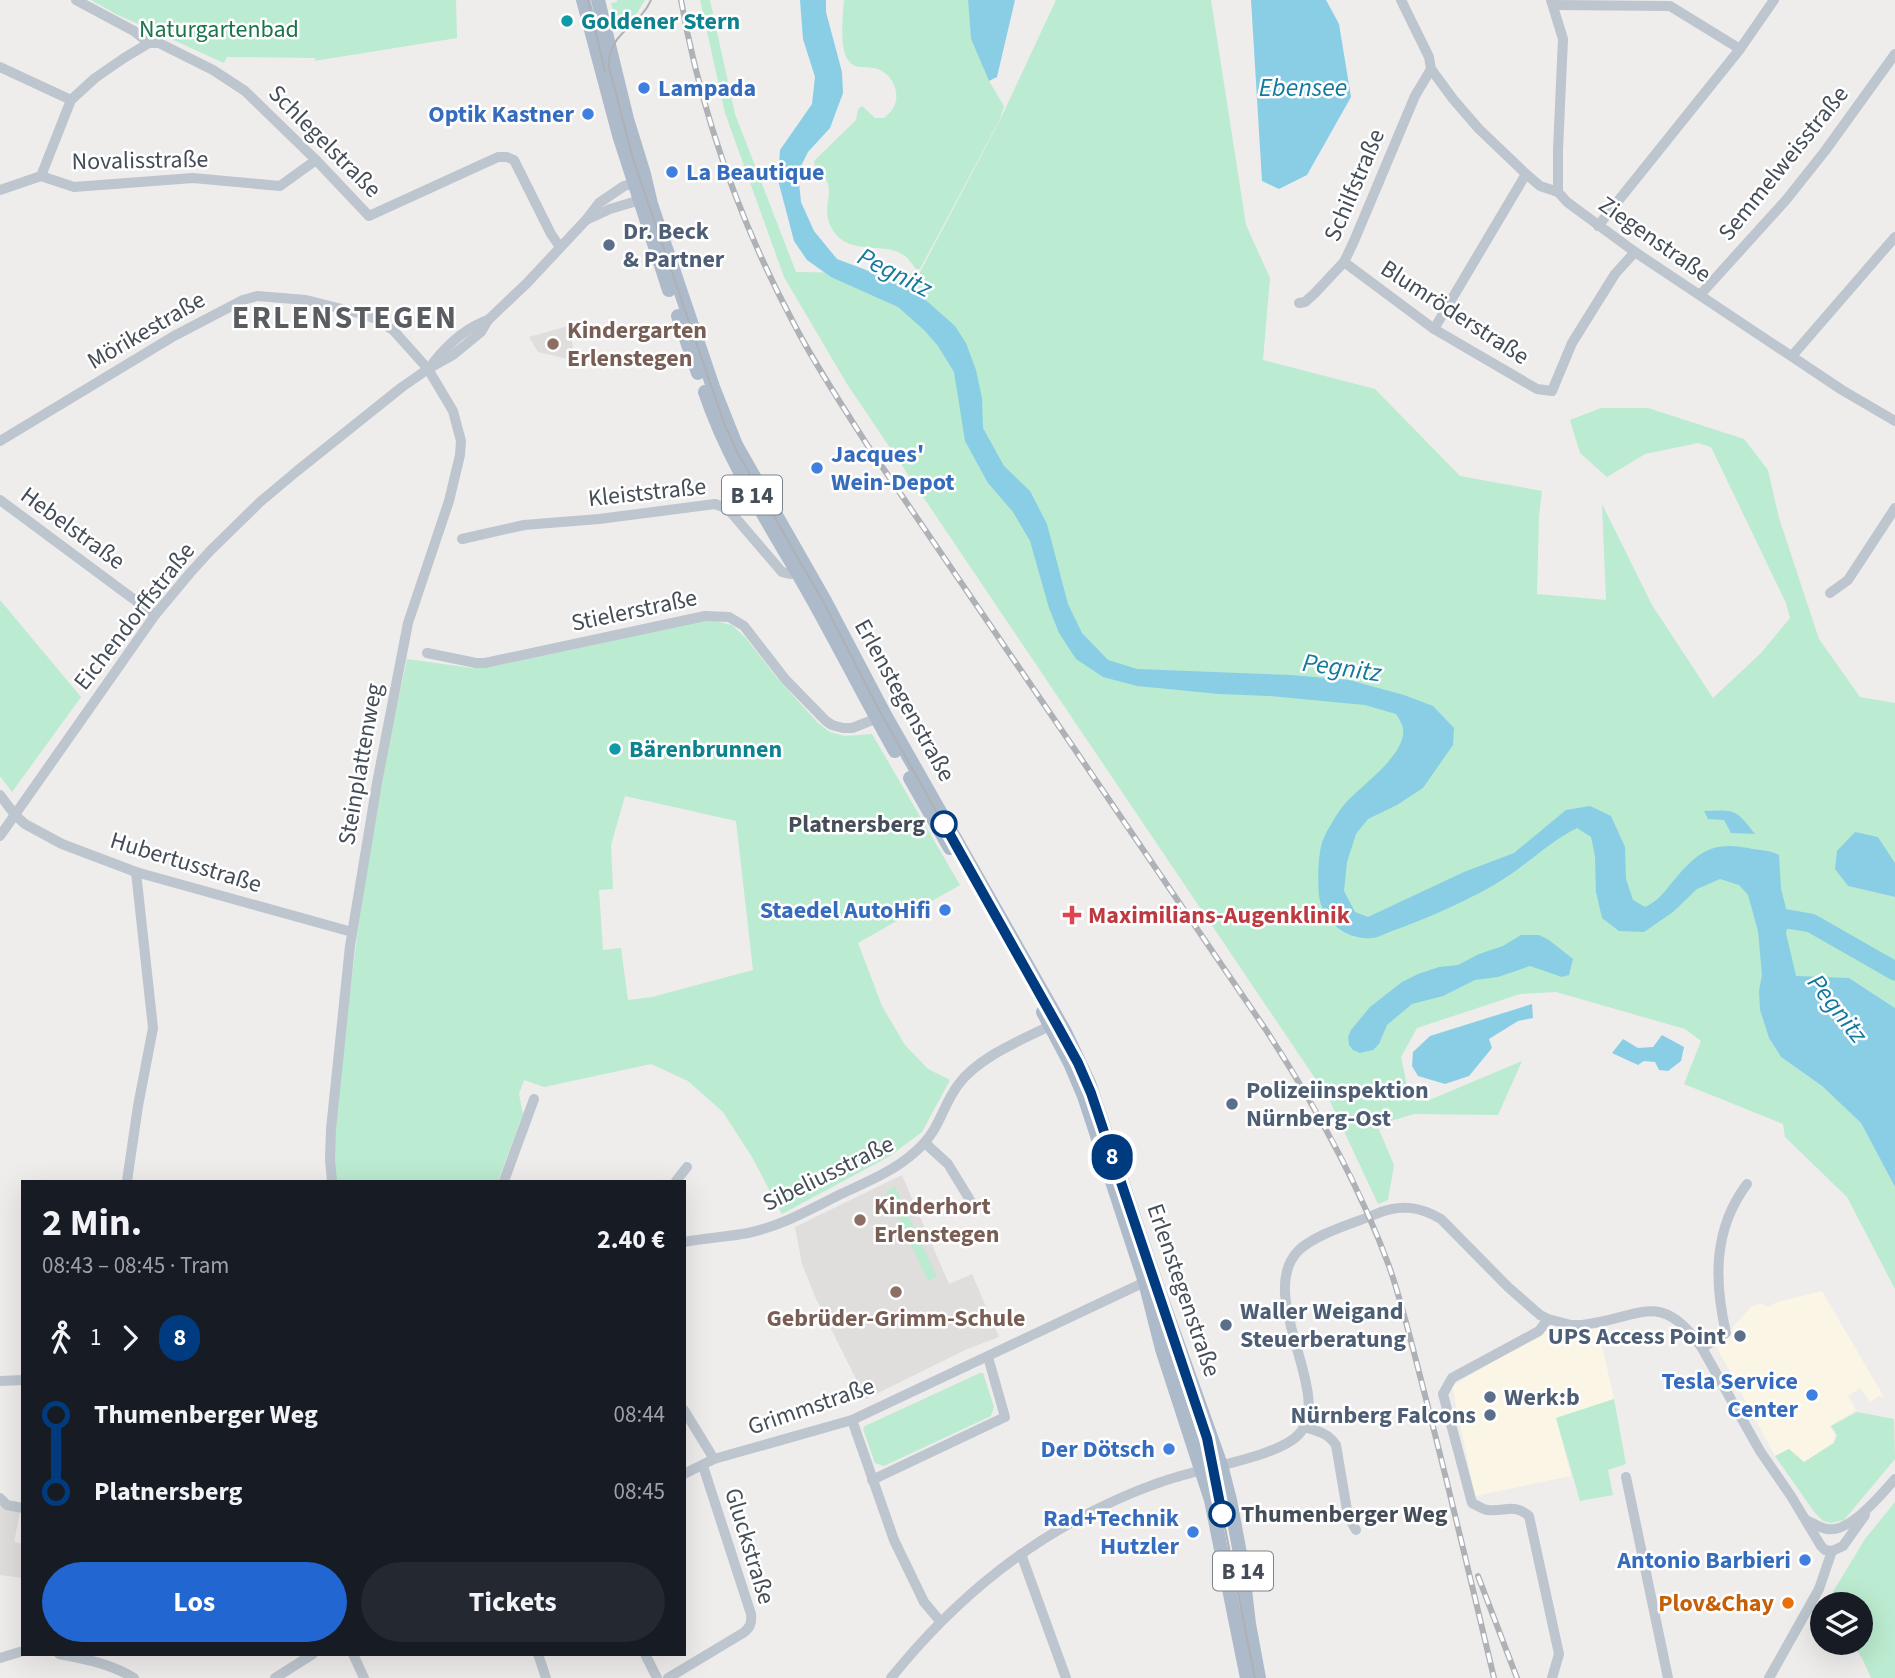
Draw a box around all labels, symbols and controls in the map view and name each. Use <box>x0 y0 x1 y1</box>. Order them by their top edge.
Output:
place label: Goldener Stern <box>581 4 740 39</box>
park label: Naturgartenbad <box>139 12 299 47</box>
marker: Goldener Stern <box>559 13 575 29</box>
water label: Ebensee <box>1259 69 1347 106</box>
place label: Lampada <box>658 71 756 106</box>
street label: Schlegelstraße <box>260 77 389 206</box>
street label: Semmelweisstraße <box>1710 78 1857 248</box>
marker: Lampada <box>636 80 652 96</box>
place label: Optik Kastner <box>428 97 574 132</box>
marker: Optik Kastner <box>580 106 596 122</box>
street label: Schilfstraße <box>1315 124 1394 247</box>
street label: Novalisstraße <box>71 142 209 179</box>
place label: La Beautique <box>686 155 824 190</box>
marker: La Beautique <box>664 164 680 180</box>
street label: Ziegenstraße <box>1591 188 1718 291</box>
place label: Dr. Beck & Partner <box>623 214 725 277</box>
marker: Dr. Beck & Partner <box>601 237 617 253</box>
water label: Pegnitz <box>851 238 940 307</box>
street label: Blumröderstraße <box>1373 251 1536 374</box>
street label: Mörikestraße <box>81 282 212 378</box>
district label: ERLENSTEGEN <box>232 295 458 341</box>
place label: Kindergarten Erlenstegen <box>567 313 707 376</box>
marker: Kindergarten Erlenstegen <box>545 336 561 352</box>
place label: Jacques' Wein-Depot <box>831 437 955 500</box>
marker: Jacques' Wein-Depot <box>809 460 825 476</box>
street label: Kleiststraße <box>586 469 708 516</box>
road number: B 14 <box>722 475 782 514</box>
street label: Hebelstraße <box>13 478 132 578</box>
street label: Eichendorffstraße <box>65 535 203 698</box>
street label: Stielerstraße <box>568 580 700 641</box>
street label: Erlenstegenstraße <box>845 613 964 788</box>
water label: Pegnitz <box>1300 644 1385 692</box>
street label: Steinplattenweg <box>329 681 392 848</box>
place label: Bärenbrunnen <box>629 732 782 767</box>
marker: Bärenbrunnen <box>607 741 623 757</box>
place label: Platnersberg <box>788 807 925 842</box>
marker: Platnersberg <box>931 811 957 837</box>
street label: Hubertusstraße <box>106 823 266 902</box>
place label: Staedel AutoHifi <box>760 893 931 928</box>
place label: Maximilians-Augenklinik <box>1088 898 1351 933</box>
marker: Staedel AutoHifi <box>937 902 953 918</box>
marker: Maximilians-Augenklinik <box>1062 905 1082 925</box>
water label: Pegnitz <box>1799 966 1877 1052</box>
place label: Polizeiinspektion Nürnberg-Ost <box>1246 1073 1429 1136</box>
marker: Polizeiinspektion Nürnberg-Ost <box>1224 1096 1240 1112</box>
street label: Sibeliusstraße <box>757 1127 900 1220</box>
line badge: 8 <box>1089 1134 1135 1180</box>
text: 8 <box>1106 1139 1118 1174</box>
place label: Kinderhort Erlenstegen <box>874 1189 999 1252</box>
text: 2 Min. <box>42 1196 142 1250</box>
street label: Erlenstegenstraße <box>1137 1199 1230 1382</box>
marker: Kinderhort Erlenstegen <box>852 1212 868 1228</box>
text: 2.40 € <box>597 1221 665 1258</box>
text: 08:43 – 08:45 · Tram <box>42 1249 229 1282</box>
marker: Gebrüder-Grimm-Schule <box>888 1284 904 1300</box>
place label: Waller Weigand Steuerberatung <box>1240 1294 1406 1357</box>
place label: Gebrüder-Grimm-Schule <box>767 1301 1025 1336</box>
marker: Waller Weigand Steuerberatung <box>1218 1317 1234 1333</box>
icon: walk <box>42 1319 80 1357</box>
icon: forward <box>111 1319 149 1357</box>
place label: UPS Access Point <box>1548 1319 1726 1354</box>
text: 8 <box>173 1320 186 1355</box>
text: 1 <box>90 1321 101 1354</box>
marker: UPS Access Point <box>1732 1328 1748 1344</box>
place label: Tesla Service Center <box>1661 1364 1798 1427</box>
street label: Grimmstraße <box>743 1368 879 1445</box>
place label: Werk:b <box>1504 1380 1580 1415</box>
marker: Tesla Service Center <box>1804 1387 1820 1403</box>
marker: Werk:b <box>1482 1389 1498 1405</box>
text: Thumenberger Weg <box>94 1396 318 1433</box>
text: 08:44 <box>614 1398 665 1431</box>
place label: Nürnberg Falcons <box>1291 1398 1476 1433</box>
marker: Nürnberg Falcons <box>1482 1407 1498 1423</box>
place label: Der Dötsch <box>1041 1432 1155 1467</box>
marker: Der Dötsch <box>1161 1441 1177 1457</box>
text: Platnersberg <box>94 1473 242 1510</box>
text: 08:45 <box>614 1475 665 1508</box>
street label: Gluckstraße <box>715 1484 784 1609</box>
place label: Thumenberger Weg <box>1241 1497 1448 1532</box>
place label: Rad+Technik Hutzler <box>1043 1501 1180 1564</box>
marker: Thumenberger Weg <box>1209 1501 1235 1527</box>
marker: Rad+Technik Hutzler <box>1185 1524 1201 1540</box>
place label: Antonio Barbieri <box>1616 1543 1791 1578</box>
road number: B 14 <box>1213 1552 1273 1590</box>
marker: Antonio Barbieri <box>1797 1552 1813 1568</box>
button: Los <box>42 1562 347 1642</box>
button: Tickets <box>361 1562 665 1642</box>
place label: Plov&Chay <box>1658 1586 1774 1621</box>
map controls <box>1810 1592 1873 1655</box>
button: layers <box>1810 1592 1873 1655</box>
marker: Plov&Chay <box>1780 1595 1796 1611</box>

